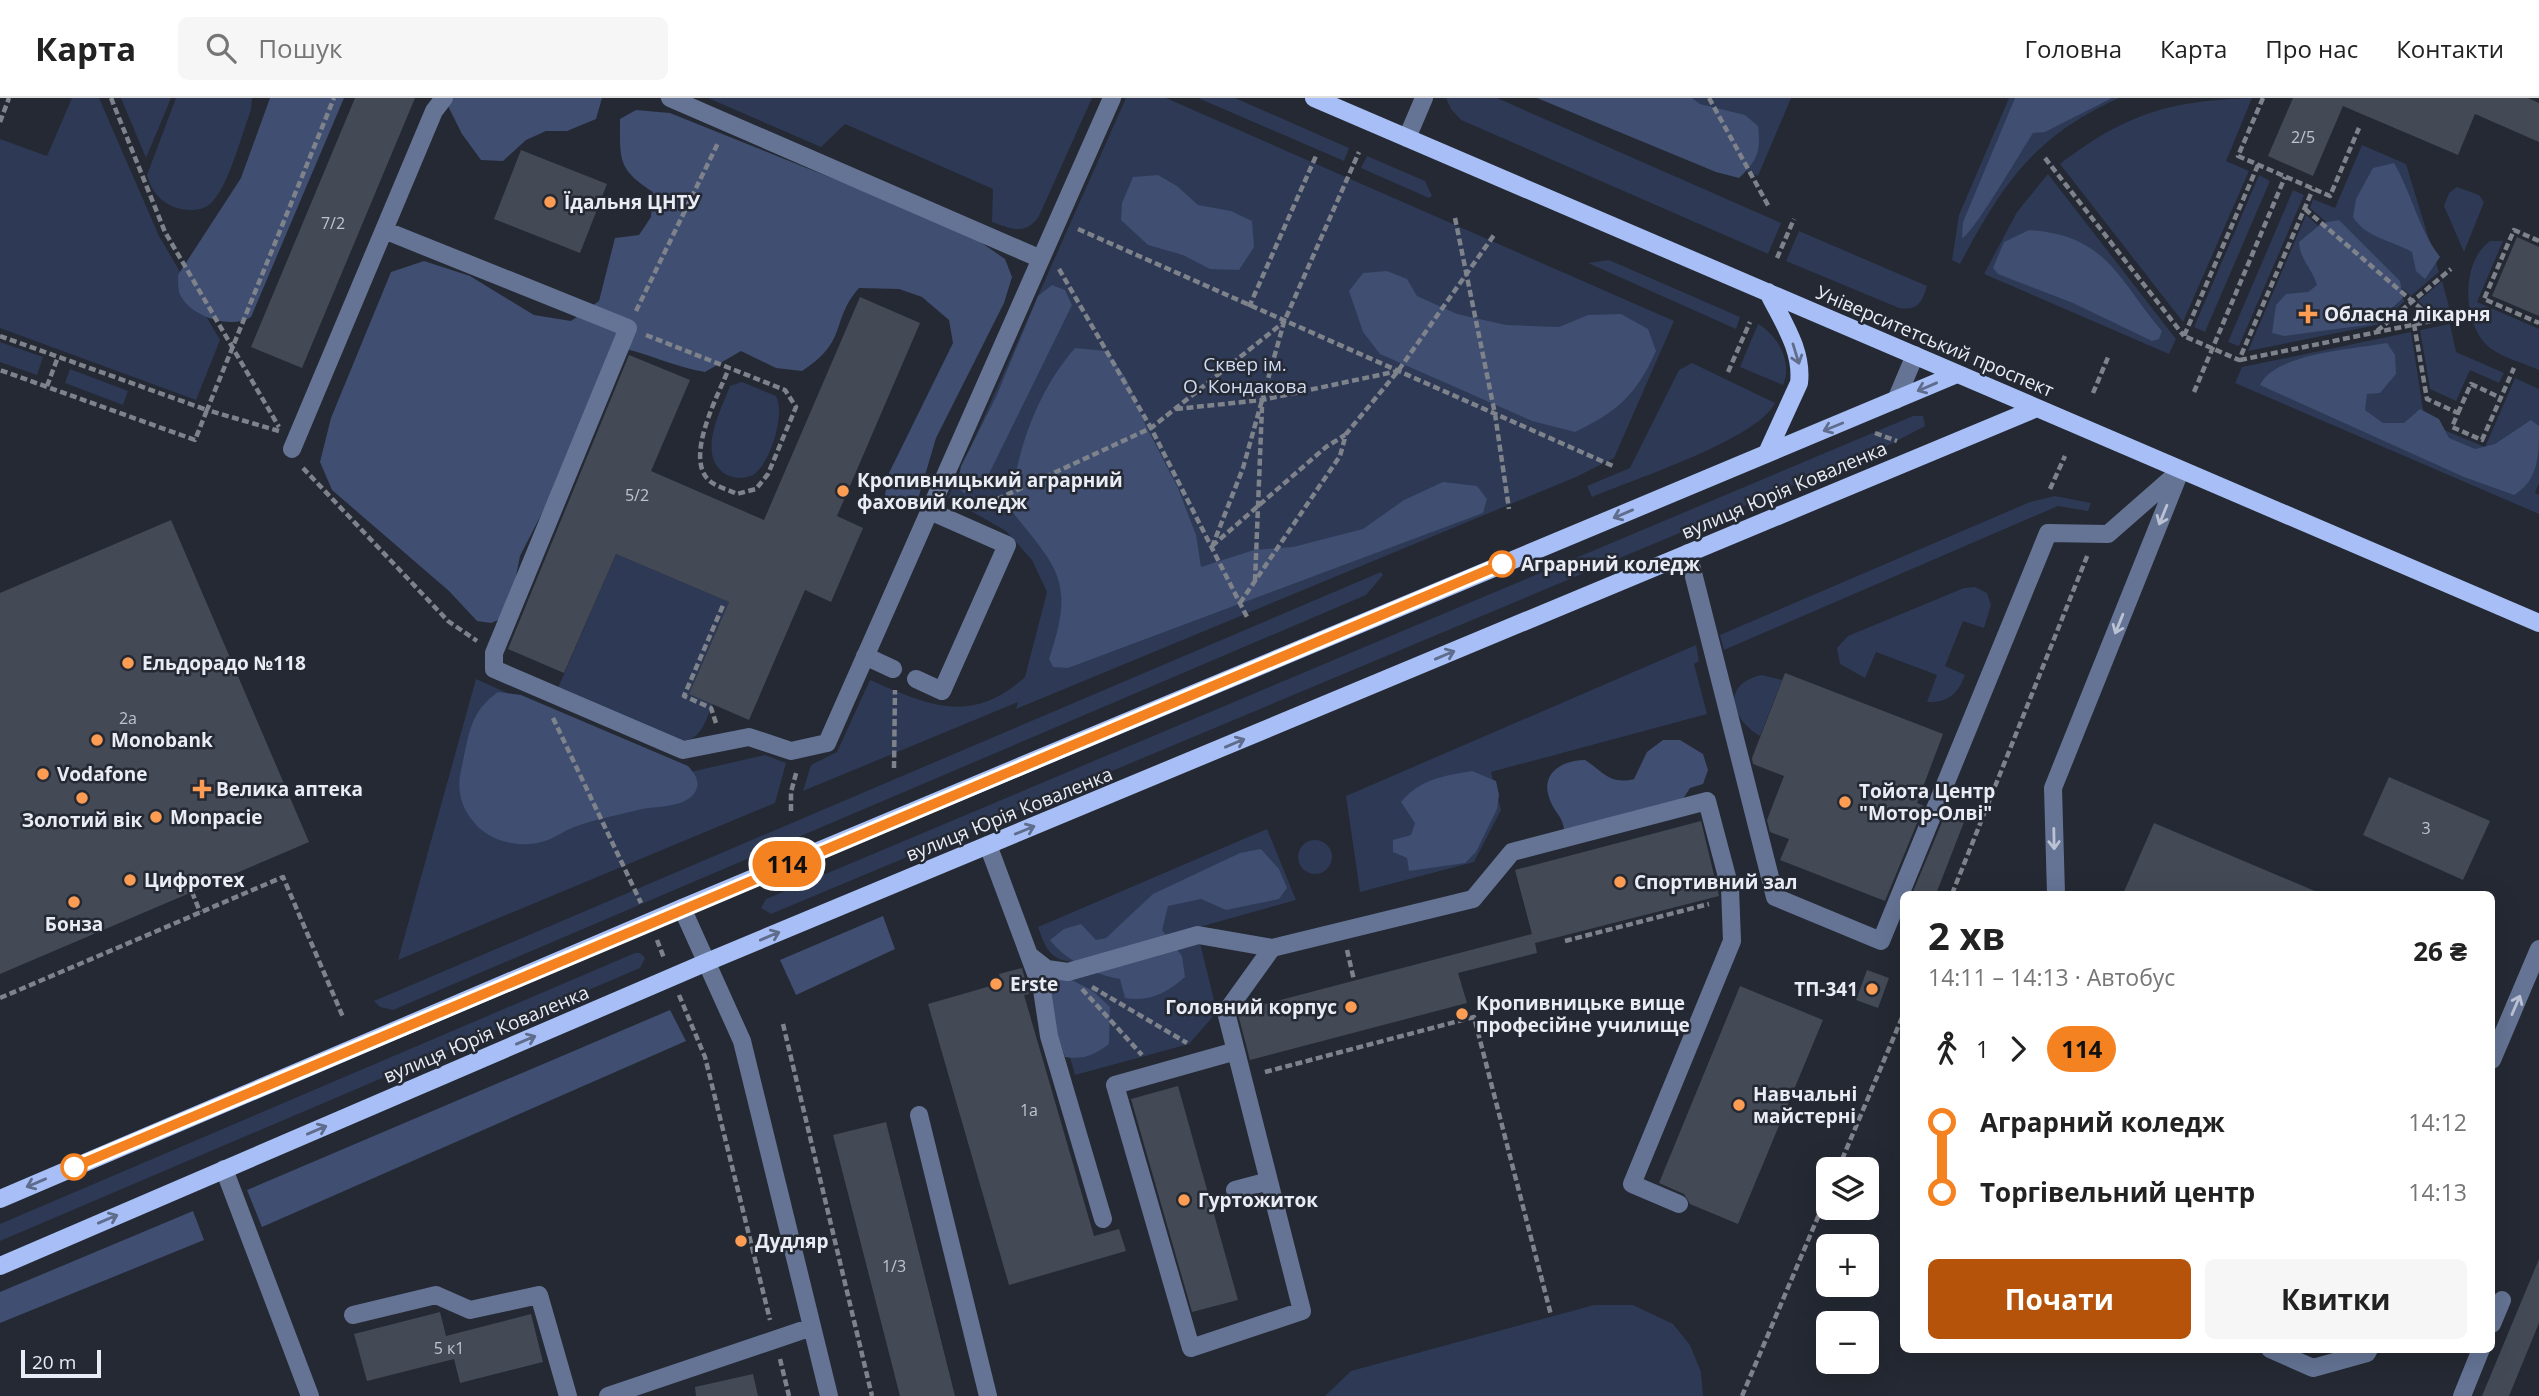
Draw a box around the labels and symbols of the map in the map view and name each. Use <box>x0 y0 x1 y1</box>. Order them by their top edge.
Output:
house number: 2/5 <box>2291 126 2315 148</box>
place label: Їдальня ЦНТУ <box>563 189 700 215</box>
marker: Їдальня ЦНТУ <box>542 194 558 210</box>
house number: 7/2 <box>321 212 345 234</box>
street label: Університетський проспект <box>1812 279 2058 403</box>
place label: Обласна лікарня <box>2324 301 2491 327</box>
marker: Обласна лікарня <box>2298 304 2318 324</box>
one-way arrow <box>1791 343 1804 365</box>
park label: Сквер ім. О. Кондакова <box>1183 351 1307 399</box>
one-way arrow <box>1916 381 1938 394</box>
one-way arrow <box>1823 421 1844 434</box>
street label: вулиця Юрія Коваленка <box>1677 435 1891 545</box>
place label: Кропивницький аграрний фаховий коледж <box>857 467 1123 515</box>
marker: Кропивницький аграрний фаховий коледж <box>835 483 851 499</box>
house number: 5/2 <box>625 484 649 506</box>
one-way arrow <box>2155 504 2168 526</box>
one-way arrow <box>1613 508 1634 521</box>
marker: Аграрний коледж <box>1489 551 1515 577</box>
place label: Аграрний коледж <box>1521 551 1700 577</box>
one-way arrow <box>2111 613 2124 635</box>
one-way arrow <box>1434 648 1455 661</box>
place label: Ельдорадо №118 <box>142 650 306 676</box>
marker: Ельдорадо №118 <box>120 655 136 671</box>
house number: 2а <box>119 707 137 729</box>
place label: Monobank <box>111 727 213 753</box>
marker: Monobank <box>89 732 105 748</box>
one-way arrow <box>1224 735 1245 748</box>
place label: Vodafone <box>57 761 147 787</box>
street label: вулиця Юрія Коваленка <box>902 761 1116 867</box>
marker: Vodafone <box>35 766 51 782</box>
place label: Велика аптека <box>216 776 363 802</box>
place label: Тойота Центр "Мотор-Олві" <box>1859 778 1995 826</box>
marker: Велика аптека <box>194 781 210 797</box>
marker: Золотий вік <box>74 790 90 806</box>
marker: Тойота Центр "Мотор-Олві" <box>1837 794 1853 810</box>
place label: Monpacie <box>170 804 262 830</box>
place label: Золотий вік <box>22 807 142 833</box>
marker: Monpacie <box>148 809 164 825</box>
house number: 3 <box>2421 817 2431 839</box>
one-way arrow <box>1014 822 1035 835</box>
one-way arrow <box>2047 827 2061 850</box>
line badge: 114 <box>747 841 827 887</box>
place label: Цифротех <box>144 867 245 893</box>
place label: Спортивний зал <box>1634 869 1798 895</box>
marker: Цифротех <box>122 872 138 888</box>
marker: Спортивний зал <box>1612 874 1628 890</box>
marker: Бонза <box>66 894 82 910</box>
place label: Бонза <box>45 911 103 937</box>
one-way arrow <box>758 928 780 941</box>
place label: Erste <box>1010 971 1058 997</box>
marker: Erste <box>988 976 1004 992</box>
place label: ТП-341 <box>1794 976 1858 1002</box>
street label: вулиця Юрія Коваленка <box>379 979 593 1089</box>
marker: ТП-341 <box>1864 981 1880 997</box>
place label: Кропивницьке вище професійне училище <box>1476 990 1690 1038</box>
place label: Головний корпус <box>1165 994 1337 1020</box>
one-way arrow <box>2510 994 2523 1016</box>
marker: Головний корпус <box>1343 999 1359 1015</box>
marker: Кропивницьке вище професійне училище <box>1454 1006 1470 1022</box>
one-way arrow <box>514 1033 536 1046</box>
place label: Навчальні майстерні <box>1753 1081 1857 1129</box>
marker: Навчальні майстерні <box>1731 1097 1747 1113</box>
house number: 1а <box>1020 1099 1038 1121</box>
one-way arrow <box>305 1122 327 1135</box>
unlabelled marker <box>61 1154 87 1180</box>
one-way arrow <box>26 1177 48 1190</box>
place label: Гуртожиток <box>1198 1187 1318 1213</box>
marker: Гуртожиток <box>1176 1192 1192 1208</box>
one-way arrow <box>96 1212 118 1225</box>
place label: Дудляр <box>755 1228 829 1254</box>
marker: Дудляр <box>733 1233 749 1249</box>
house number: 1/3 <box>882 1255 906 1277</box>
house number: 5 к1 <box>434 1337 464 1359</box>
scale bar <box>21 1347 102 1379</box>

